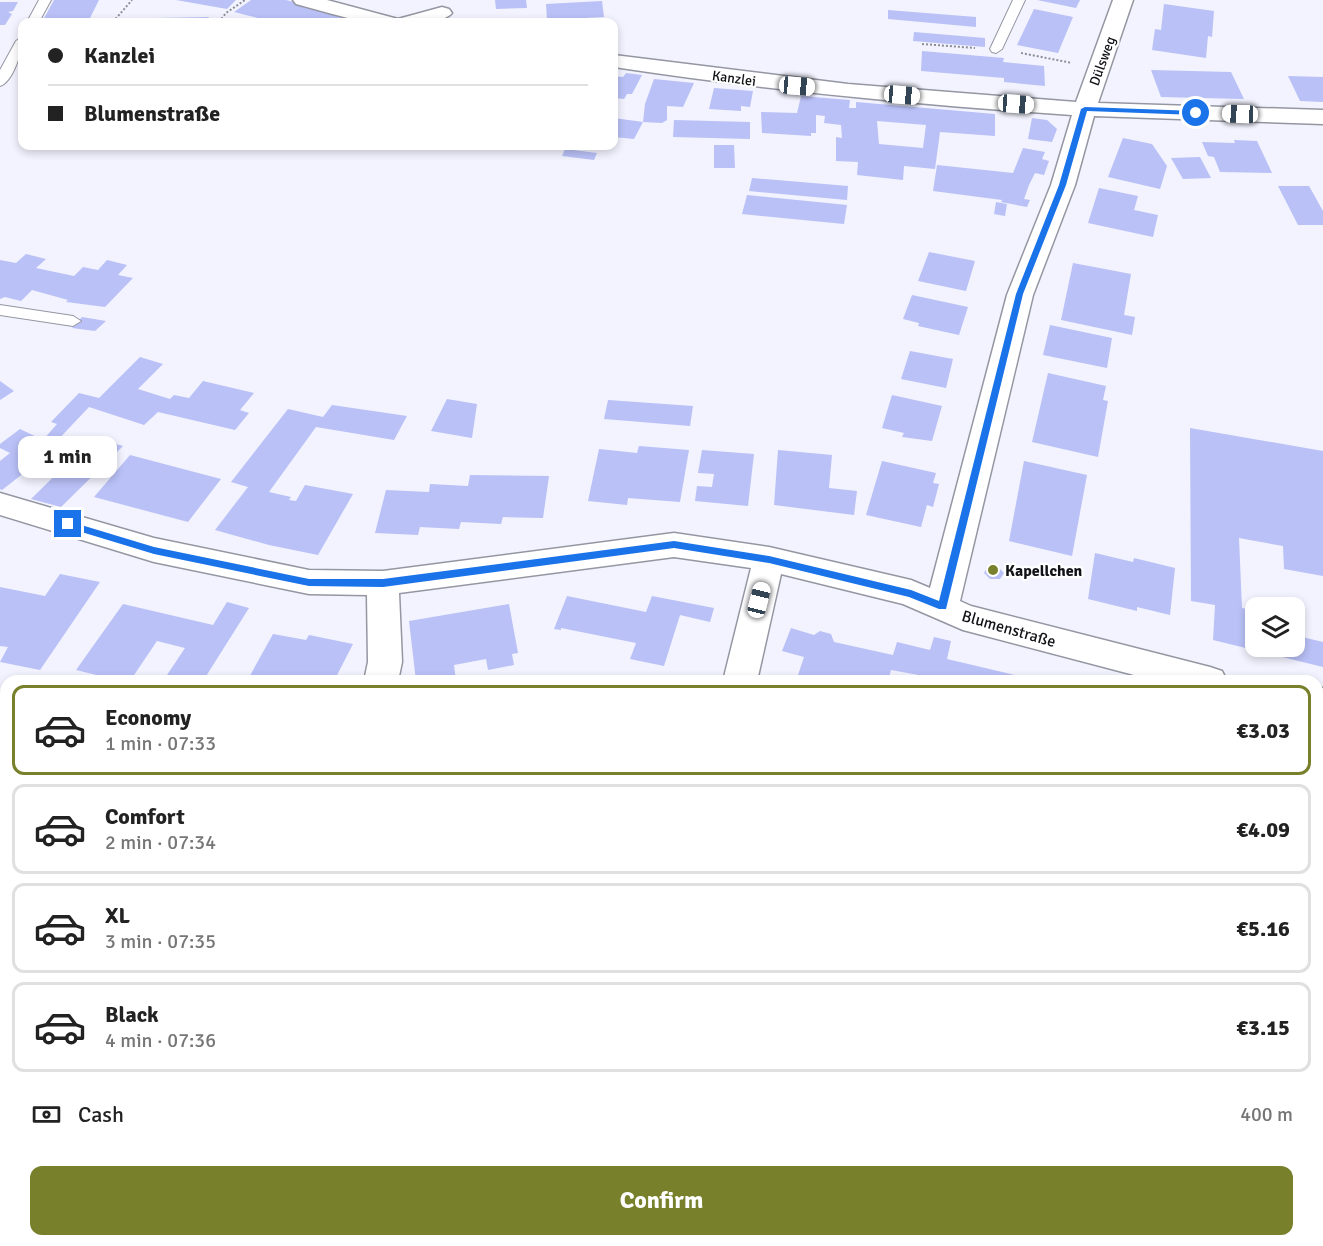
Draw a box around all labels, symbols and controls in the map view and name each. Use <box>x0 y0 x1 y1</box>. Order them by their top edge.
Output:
street label: Dülsweg <box>1086 34 1119 88</box>
text: Kanzlei <box>84 42 155 69</box>
street label: Kanzlei <box>711 67 757 90</box>
car <box>778 75 816 97</box>
car <box>883 84 921 106</box>
car <box>997 94 1035 114</box>
route start <box>1182 99 1209 126</box>
text: Blumenstraße <box>84 100 220 127</box>
car <box>1222 104 1258 124</box>
callout: 1 min <box>19 437 118 479</box>
text: 1 min <box>43 444 92 469</box>
route end <box>54 510 81 537</box>
place label: Kapellchen <box>1005 561 1083 581</box>
marker: Kapellchen <box>986 563 1000 577</box>
car <box>746 580 772 620</box>
map controls <box>1245 597 1305 657</box>
button: layers <box>1245 597 1305 657</box>
street label: Blumenstraße <box>959 606 1058 652</box>
icon: car <box>33 703 87 757</box>
text: Economy <box>105 704 191 731</box>
text: €3.03 <box>1236 717 1290 744</box>
text: 1 min · 07:33 <box>105 731 216 756</box>
icon: car <box>33 802 87 856</box>
text: Comfort <box>105 803 185 830</box>
text: €4.09 <box>1236 816 1290 843</box>
text: 2 min · 07:34 <box>105 830 216 855</box>
icon: car <box>33 901 87 955</box>
text: XL <box>105 902 130 929</box>
text: €5.16 <box>1236 915 1290 942</box>
text: 3 min · 07:35 <box>105 929 216 954</box>
icon: car <box>33 1000 87 1054</box>
text: Black <box>105 1001 159 1028</box>
text: €3.15 <box>1236 1014 1290 1041</box>
text: 4 min · 07:36 <box>105 1028 216 1053</box>
icon: cash <box>30 1098 63 1131</box>
text: Cash <box>78 1101 124 1128</box>
text: 400 m <box>1240 1102 1293 1127</box>
button: Confirm <box>30 1166 1293 1235</box>

